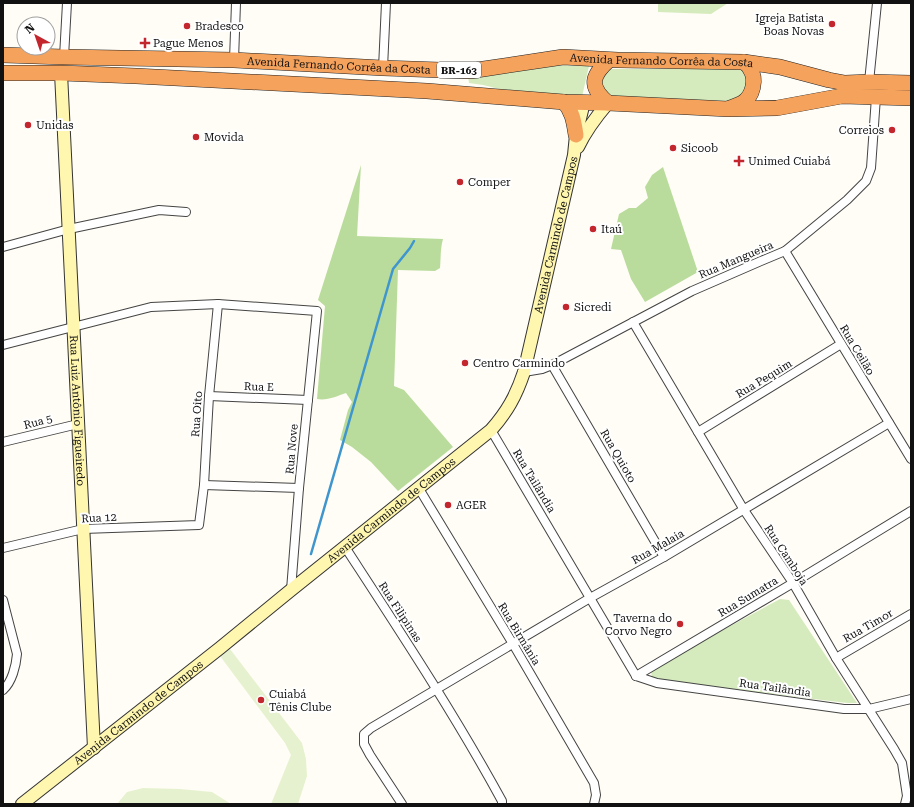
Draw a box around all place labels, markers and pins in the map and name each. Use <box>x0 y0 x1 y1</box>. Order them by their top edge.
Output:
place label: Igreja Batista Boas Novas <box>755 12 824 38</box>
marker: Igreja Batista Boas Novas <box>827 19 837 29</box>
place label: Bradesco <box>195 20 244 33</box>
marker: Bradesco <box>182 21 192 31</box>
place label: Pague Menos <box>153 37 223 50</box>
marker: Pague Menos <box>140 38 150 48</box>
place label: Unidas <box>36 119 73 132</box>
marker: Unidas <box>23 120 33 130</box>
place label: Correios <box>839 124 884 137</box>
marker: Correios <box>887 125 897 135</box>
place label: Movida <box>204 131 244 144</box>
marker: Movida <box>191 132 201 142</box>
place label: Sicoob <box>681 142 718 155</box>
marker: Sicoob <box>668 143 678 153</box>
marker: Unimed Cuiabá <box>733 155 745 167</box>
place label: Unimed Cuiabá <box>748 155 830 168</box>
place label: Comper <box>468 176 511 189</box>
marker: Comper <box>455 177 465 187</box>
place label: Itaú <box>601 223 622 236</box>
marker: Itaú <box>588 224 598 234</box>
place label: Sicredi <box>574 301 612 314</box>
marker: Sicredi <box>561 302 571 312</box>
place label: Centro Carmindo <box>473 357 565 370</box>
marker: Centro Carmindo <box>460 358 470 368</box>
place label: AGER <box>456 499 487 512</box>
marker: AGER <box>443 500 453 510</box>
place label: Taverna do Corvo Negro <box>605 612 672 638</box>
marker: Taverna do Corvo Negro <box>675 619 685 629</box>
place label: Cuiabá Tênis Clube <box>269 688 332 714</box>
marker: Cuiabá Tênis Clube <box>256 695 266 705</box>

